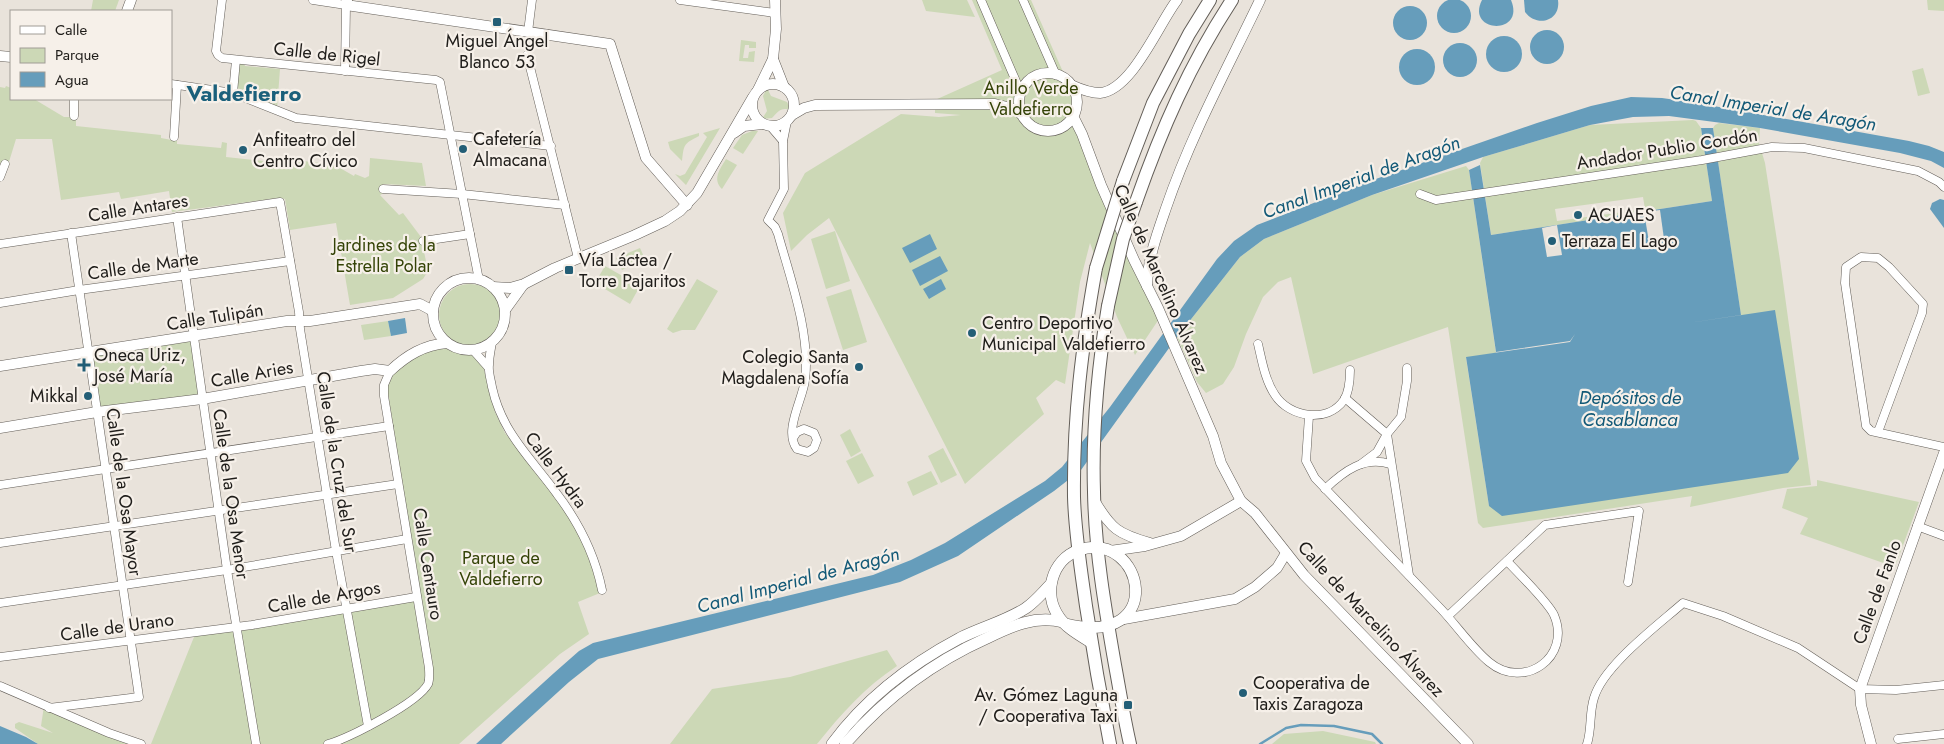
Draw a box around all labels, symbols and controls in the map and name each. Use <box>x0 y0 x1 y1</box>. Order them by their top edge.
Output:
legend <box>10 10 172 100</box>
marker: Miguel Ángel Blanco 53 <box>491 16 503 28</box>
text: Calle <box>55 19 87 41</box>
place label: Miguel Ángel Blanco 53 <box>446 28 548 75</box>
street label: Calle de Rigel <box>272 35 382 73</box>
text: Parque <box>55 44 99 66</box>
text: Agua <box>55 69 89 91</box>
park label: Anillo Verde Valdefierro <box>984 75 1078 122</box>
district label: Valdefierro <box>186 77 301 109</box>
water label: Canal Imperial de Aragón <box>1668 78 1878 138</box>
street label: Andador Publio Cordón <box>1575 122 1759 176</box>
place label: Cafetería Almacana <box>473 126 547 173</box>
place label: Anfiteatro del Centro Cívico <box>253 127 358 174</box>
water label: Canal Imperial de Aragón <box>1258 129 1464 225</box>
marker: Cafetería Almacana <box>457 143 469 155</box>
marker: Anfiteatro del Centro Cívico <box>237 144 249 156</box>
street label: Calle de Marcelino Álvarez <box>1107 180 1215 379</box>
street label: Calle Antares <box>86 187 190 229</box>
place label: ACUAES <box>1588 202 1655 228</box>
marker: ACUAES <box>1572 209 1584 221</box>
place label: Terraza El Lago <box>1562 228 1678 254</box>
park label: Jardines de la Estrella Polar <box>330 232 436 279</box>
marker: Terraza El Lago <box>1546 235 1558 247</box>
street label: Calle de Marte <box>86 245 200 287</box>
place label: Vía Láctea / Torre Pajaritos <box>579 247 686 294</box>
marker: Vía Láctea / Torre Pajaritos <box>563 264 575 276</box>
street label: Calle Tulipán <box>165 297 265 337</box>
place label: Centro Deportivo Municipal Valdefierro <box>982 310 1145 357</box>
marker: Centro Deportivo Municipal Valdefierro <box>966 327 978 339</box>
place label: Oneca Uriz, José María <box>92 342 186 389</box>
place label: Colegio Santa Magdalena Sofía <box>721 344 849 391</box>
street label: Calle Aries <box>209 354 295 394</box>
marker: Oneca Uriz, José María <box>78 359 90 371</box>
marker: Colegio Santa Magdalena Sofía <box>853 361 865 373</box>
street label: Calle de la Cruz del Sur <box>310 369 364 555</box>
place label: Mikkal <box>30 383 78 409</box>
water label: Depósitos de Casablanca <box>1579 384 1682 433</box>
marker: Mikkal <box>82 390 94 402</box>
street label: Calle de la Osa Mayor <box>99 406 149 578</box>
street label: Calle de la Osa Menor <box>206 407 256 582</box>
street label: Calle Hydra <box>519 426 593 514</box>
street label: Calle Centauro <box>406 506 450 622</box>
street label: Calle de Marcelino Álvarez <box>1292 535 1451 703</box>
street label: Calle de Fanlo <box>1846 536 1908 648</box>
water label: Canal Imperial de Aragón <box>694 540 902 620</box>
park label: Parque de Valdefierro <box>459 545 543 592</box>
street label: Calle de Argos <box>266 574 382 620</box>
street label: Calle de Urano <box>59 606 176 648</box>
place label: Cooperativa de Taxis Zaragoza <box>1253 670 1370 717</box>
place label: Av. Gómez Laguna / Cooperativa Taxi <box>974 682 1118 729</box>
marker: Cooperativa de Taxis Zaragoza <box>1237 687 1249 699</box>
marker: Av. Gómez Laguna / Cooperativa Taxi <box>1122 699 1134 711</box>

